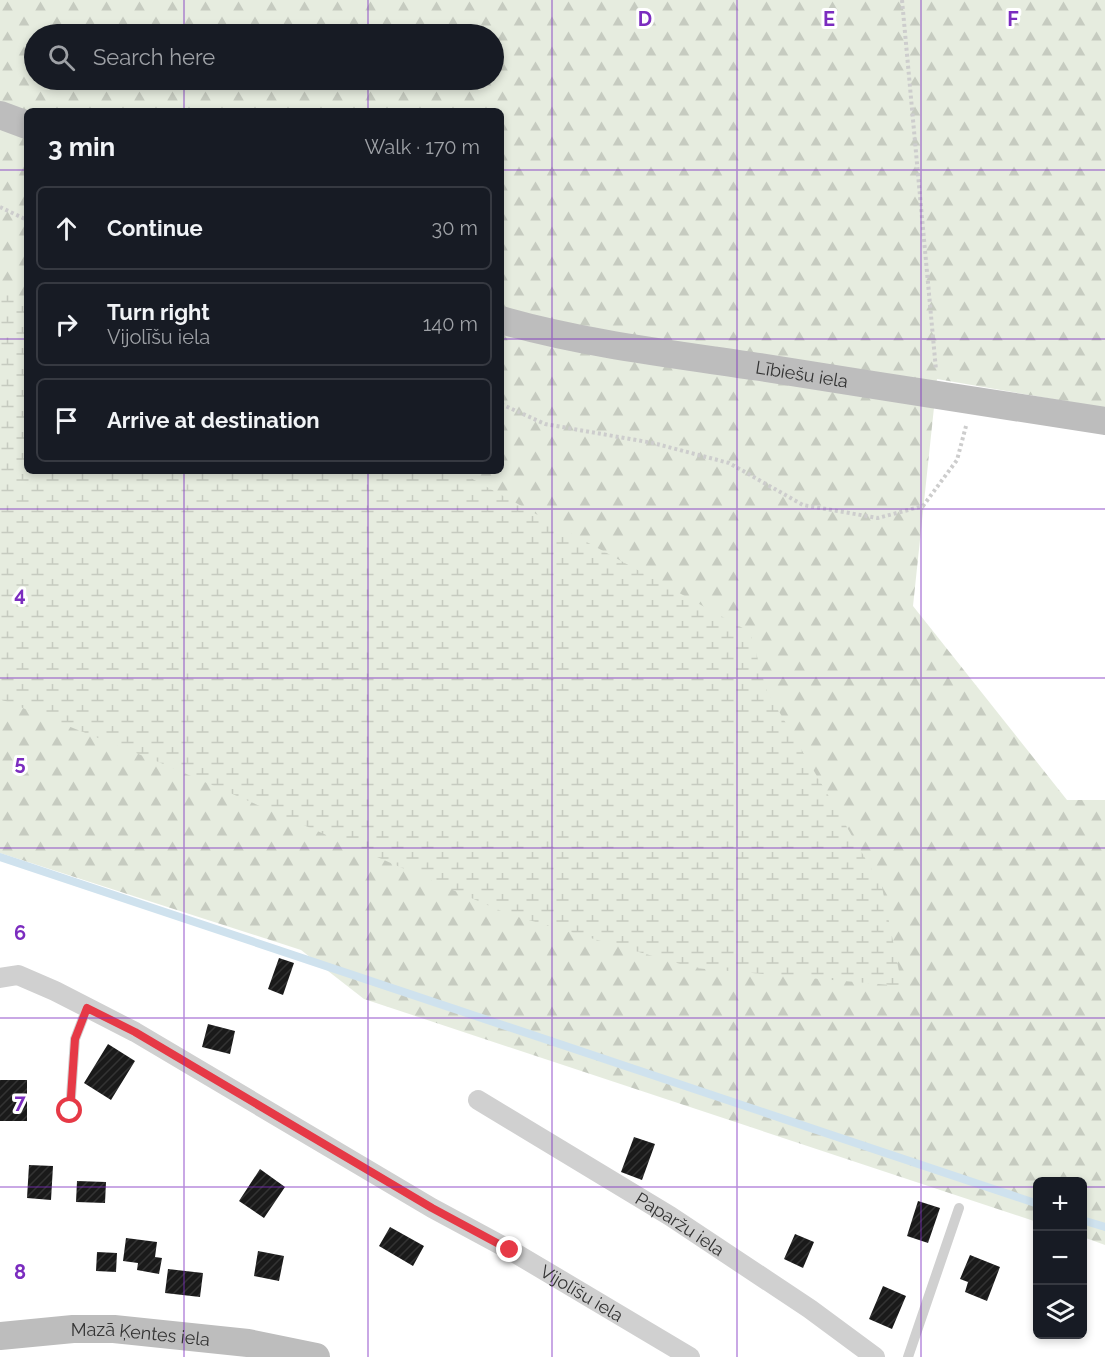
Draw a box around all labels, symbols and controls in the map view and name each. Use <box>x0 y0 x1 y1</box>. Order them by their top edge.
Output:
text: D <box>638 7 652 31</box>
text: E <box>823 7 835 31</box>
text: F <box>1007 7 1019 31</box>
search box <box>24 24 504 90</box>
icon: search <box>45 41 78 74</box>
text: Search here <box>93 44 215 70</box>
text: 3 min <box>48 132 115 162</box>
text: Walk · 170 m <box>364 135 480 159</box>
icon: ahead <box>50 212 83 245</box>
text: Continue <box>107 215 203 241</box>
text: 30 m <box>432 216 478 240</box>
text: Turn right <box>107 299 210 325</box>
icon: right <box>50 308 83 341</box>
text: 140 m <box>423 312 478 336</box>
text: Vijolīšu iela <box>107 325 210 349</box>
street label: Lībiešu iela <box>754 356 850 391</box>
icon: arrive <box>50 404 83 437</box>
text: Arrive at destination <box>107 407 320 433</box>
text: 4 <box>14 582 26 606</box>
text: 5 <box>14 751 26 775</box>
text: 6 <box>14 921 26 945</box>
text: 7 <box>14 1090 26 1114</box>
route start <box>56 1097 82 1123</box>
map controls <box>1033 1177 1087 1339</box>
button: + <box>1033 1177 1087 1231</box>
street label: Paparžu iela <box>632 1187 729 1260</box>
button: − <box>1033 1231 1087 1285</box>
route end <box>496 1236 522 1262</box>
text: 8 <box>14 1260 26 1284</box>
street label: Vijolīšu iela <box>537 1260 627 1326</box>
button: layers <box>1033 1285 1087 1339</box>
street label: Mazā Ķentes iela <box>71 1319 211 1349</box>

